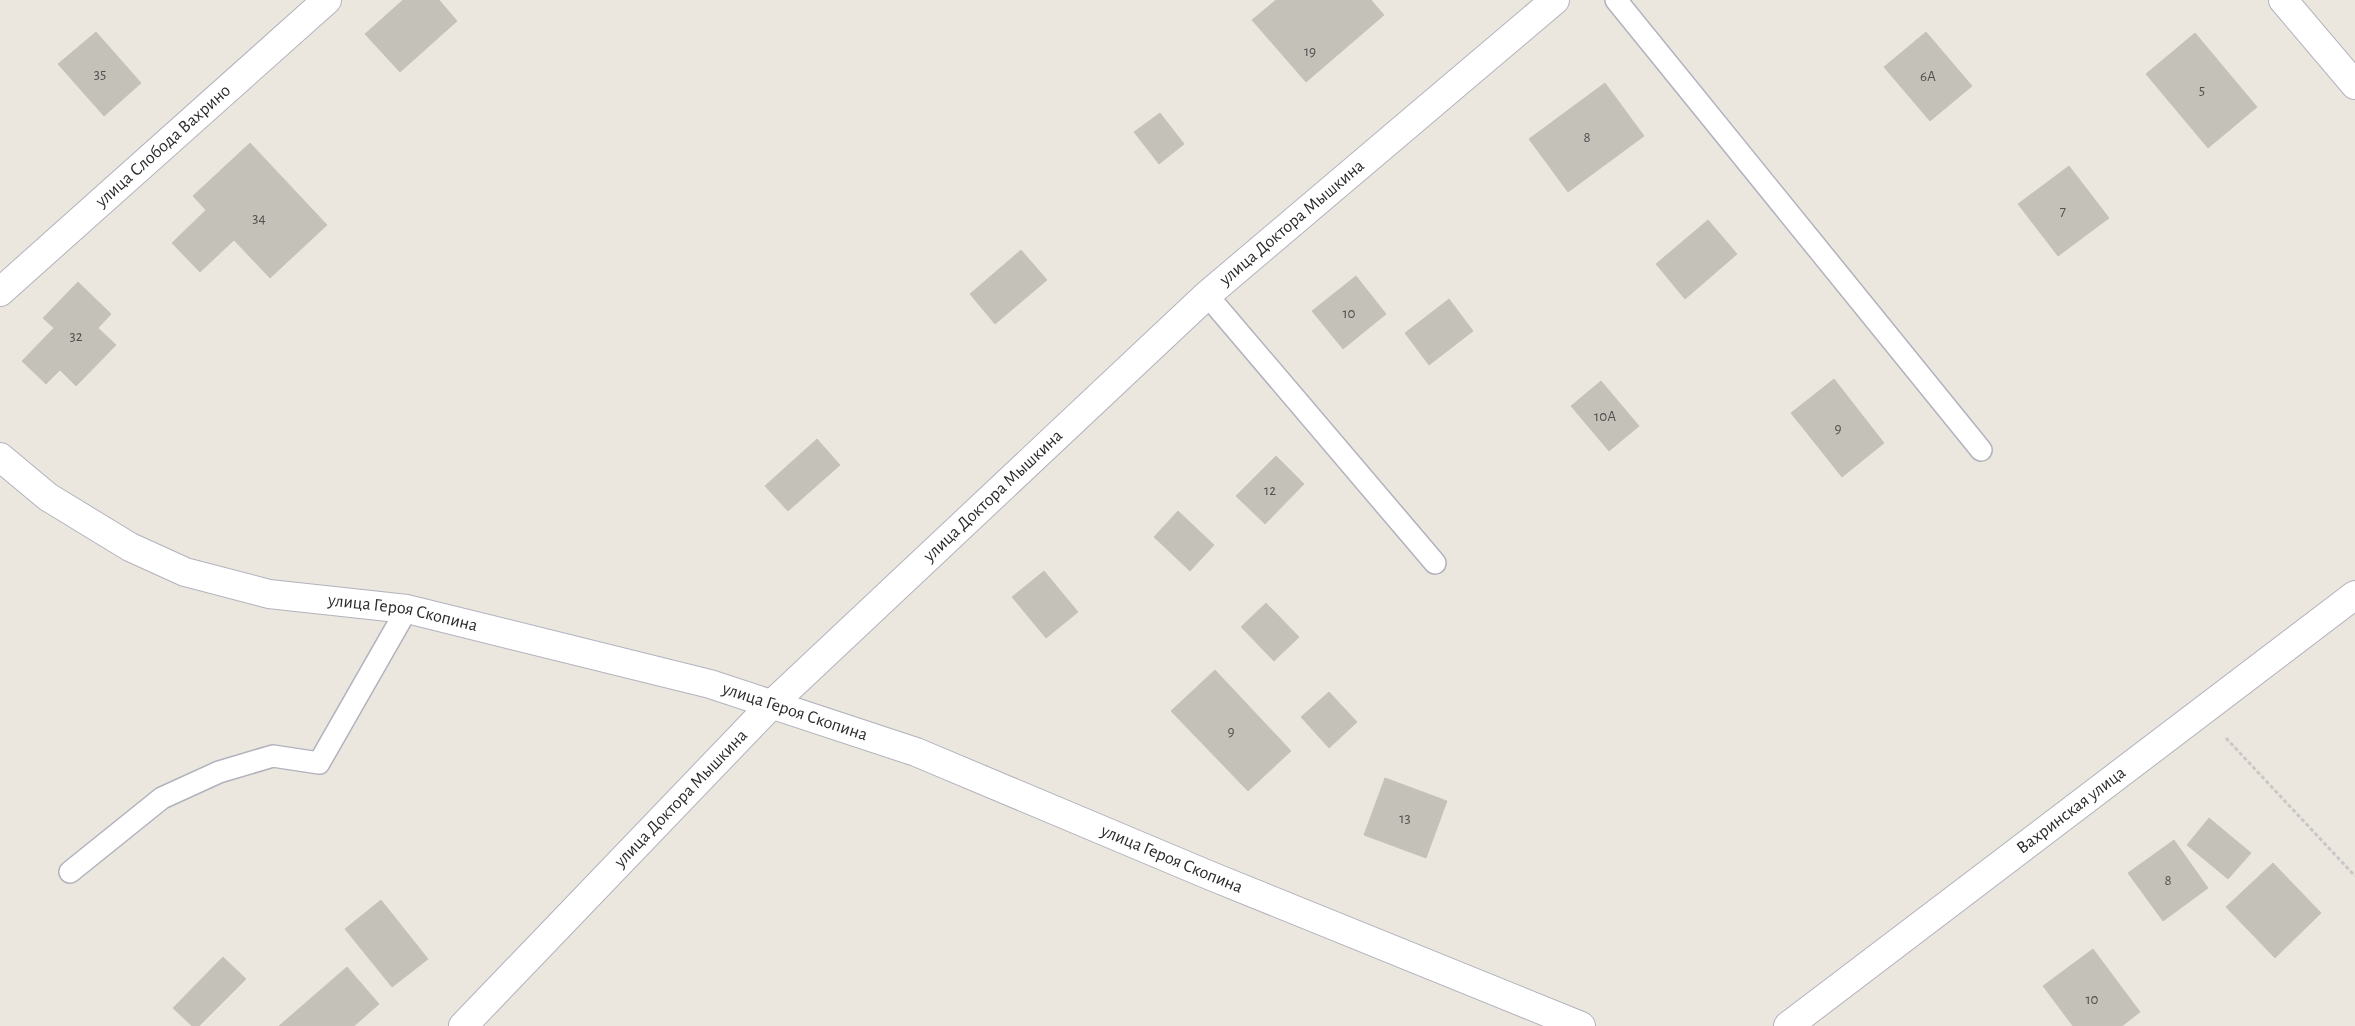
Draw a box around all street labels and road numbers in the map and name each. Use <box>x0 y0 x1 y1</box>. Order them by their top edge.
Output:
street label: улица Слобода Вахрино <box>92 81 234 211</box>
street label: улица Доктора Мышкина <box>1216 157 1368 290</box>
street label: улица Доктора Мышкина <box>920 427 1066 566</box>
street label: улица Героя Скопина <box>326 591 479 635</box>
street label: улица Героя Скопина <box>719 679 870 744</box>
street label: улица Доктора Мышкина <box>610 726 751 872</box>
street label: Вахринская улица <box>2014 764 2129 858</box>
street label: улица Героя Скопина <box>1097 821 1245 897</box>

